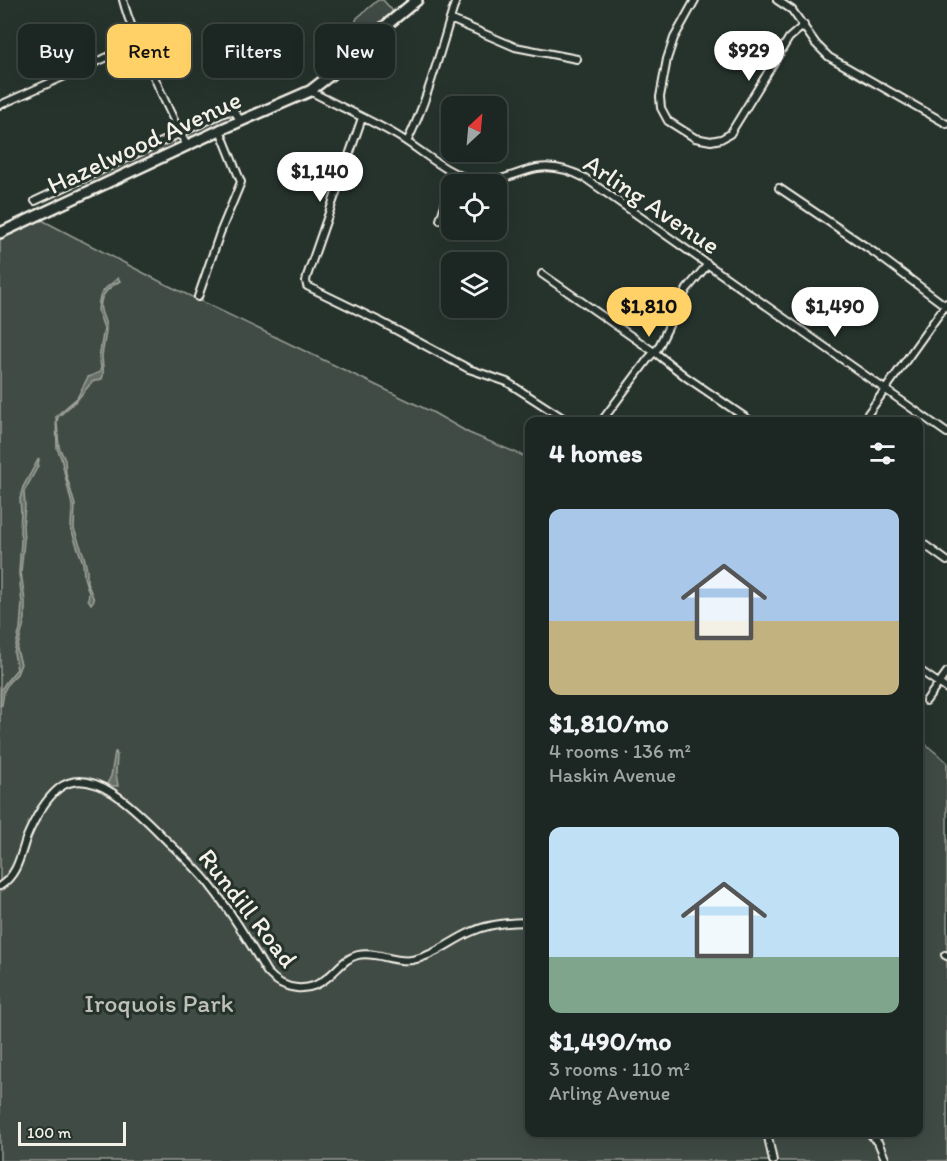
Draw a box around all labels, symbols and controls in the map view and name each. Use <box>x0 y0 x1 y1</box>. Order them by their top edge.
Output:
chip: Buy <box>18 24 95 78</box>
chip: Rent <box>107 24 191 78</box>
chip: Filters <box>203 24 303 78</box>
chip: New <box>315 24 395 78</box>
pin: $929 <box>713 31 785 82</box>
text: $929 <box>728 38 770 62</box>
street label: Hazelwood Avenue <box>42 83 246 201</box>
north arrow <box>441 96 507 162</box>
map controls <box>441 96 507 318</box>
street label: Arling Avenue <box>578 147 726 261</box>
pin: $1,140 <box>271 152 369 203</box>
text: $1,140 <box>291 159 349 183</box>
button: locate <box>441 174 507 240</box>
button: layers <box>441 252 507 318</box>
pin: $1,810 <box>600 287 698 338</box>
pin: $1,490 <box>786 287 884 338</box>
text: $1,810 <box>621 294 677 318</box>
text: $1,490 <box>806 294 864 318</box>
text: 4 homes <box>549 437 643 469</box>
icon: filters <box>866 437 899 470</box>
icon: home <box>670 548 778 656</box>
text: $1,810/mo <box>549 707 669 739</box>
text: 4 rooms · 136 m² <box>549 739 691 763</box>
text: Haskin Avenue <box>549 763 676 787</box>
street label: Rundill Road <box>192 842 304 974</box>
icon: home <box>670 866 778 974</box>
park label: Iroquois Park <box>84 987 234 1019</box>
text: $1,490/mo <box>549 1025 672 1057</box>
text: 3 rooms · 110 m² <box>549 1057 690 1081</box>
text: Arling Avenue <box>549 1081 670 1105</box>
scale bar <box>18 1119 126 1146</box>
text: 100 m <box>27 1123 71 1142</box>

